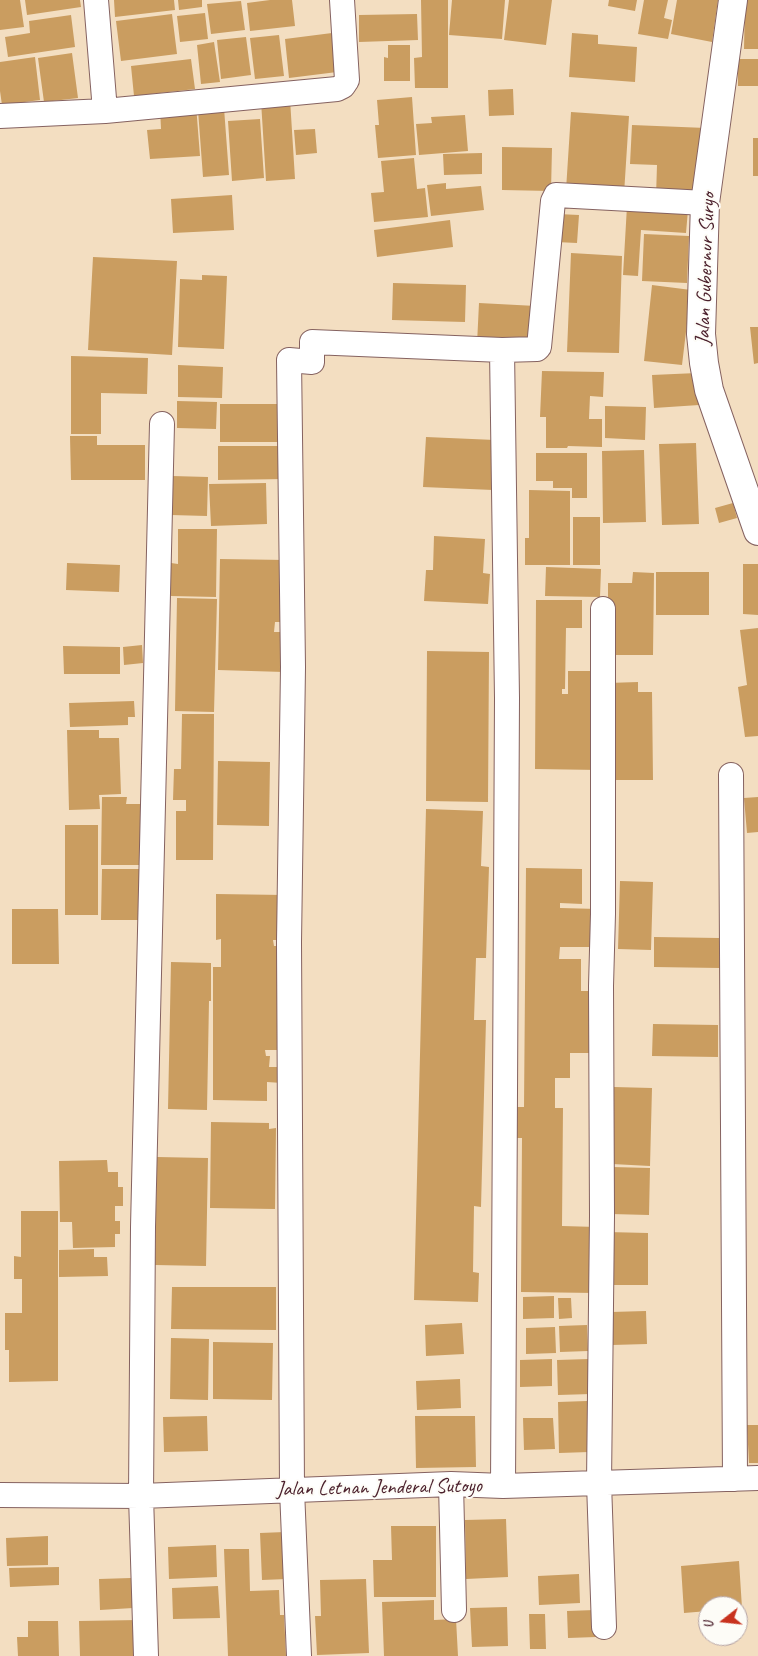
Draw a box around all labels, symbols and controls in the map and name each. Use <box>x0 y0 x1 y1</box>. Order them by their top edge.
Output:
street label: Jalan Gubernur Suryo <box>691 192 721 346</box>
street label: Jalan Letnan Jenderal Sutoyo <box>276 1474 482 1502</box>
north arrow <box>698 1596 748 1646</box>
text: U <box>700 1619 718 1631</box>

